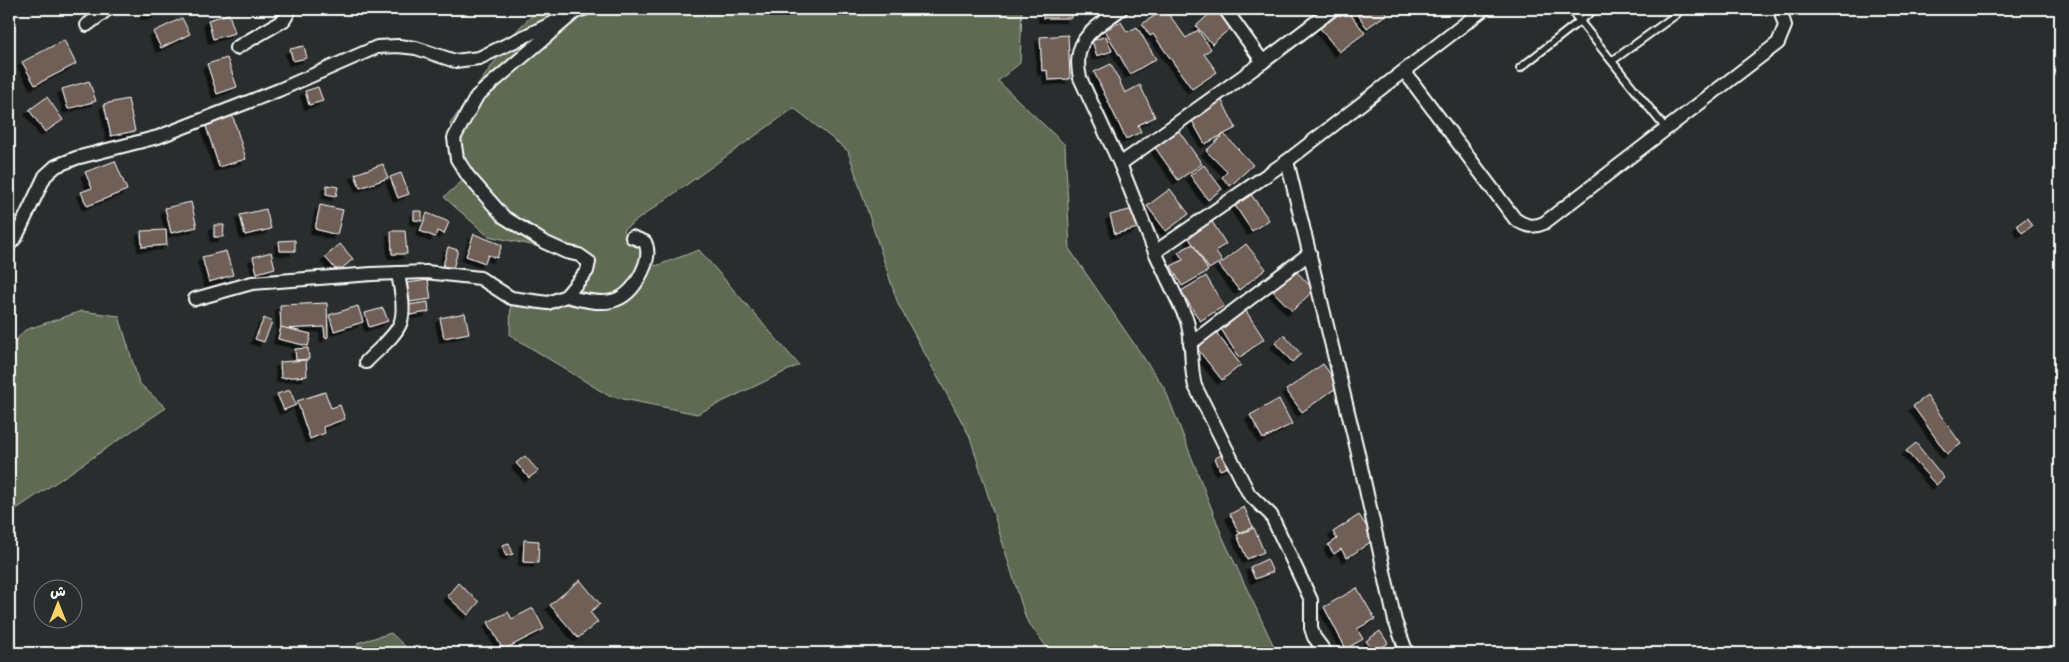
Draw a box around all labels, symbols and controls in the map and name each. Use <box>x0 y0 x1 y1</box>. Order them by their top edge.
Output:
north arrow <box>32 580 82 630</box>
text: ش <box>50 582 66 603</box>

